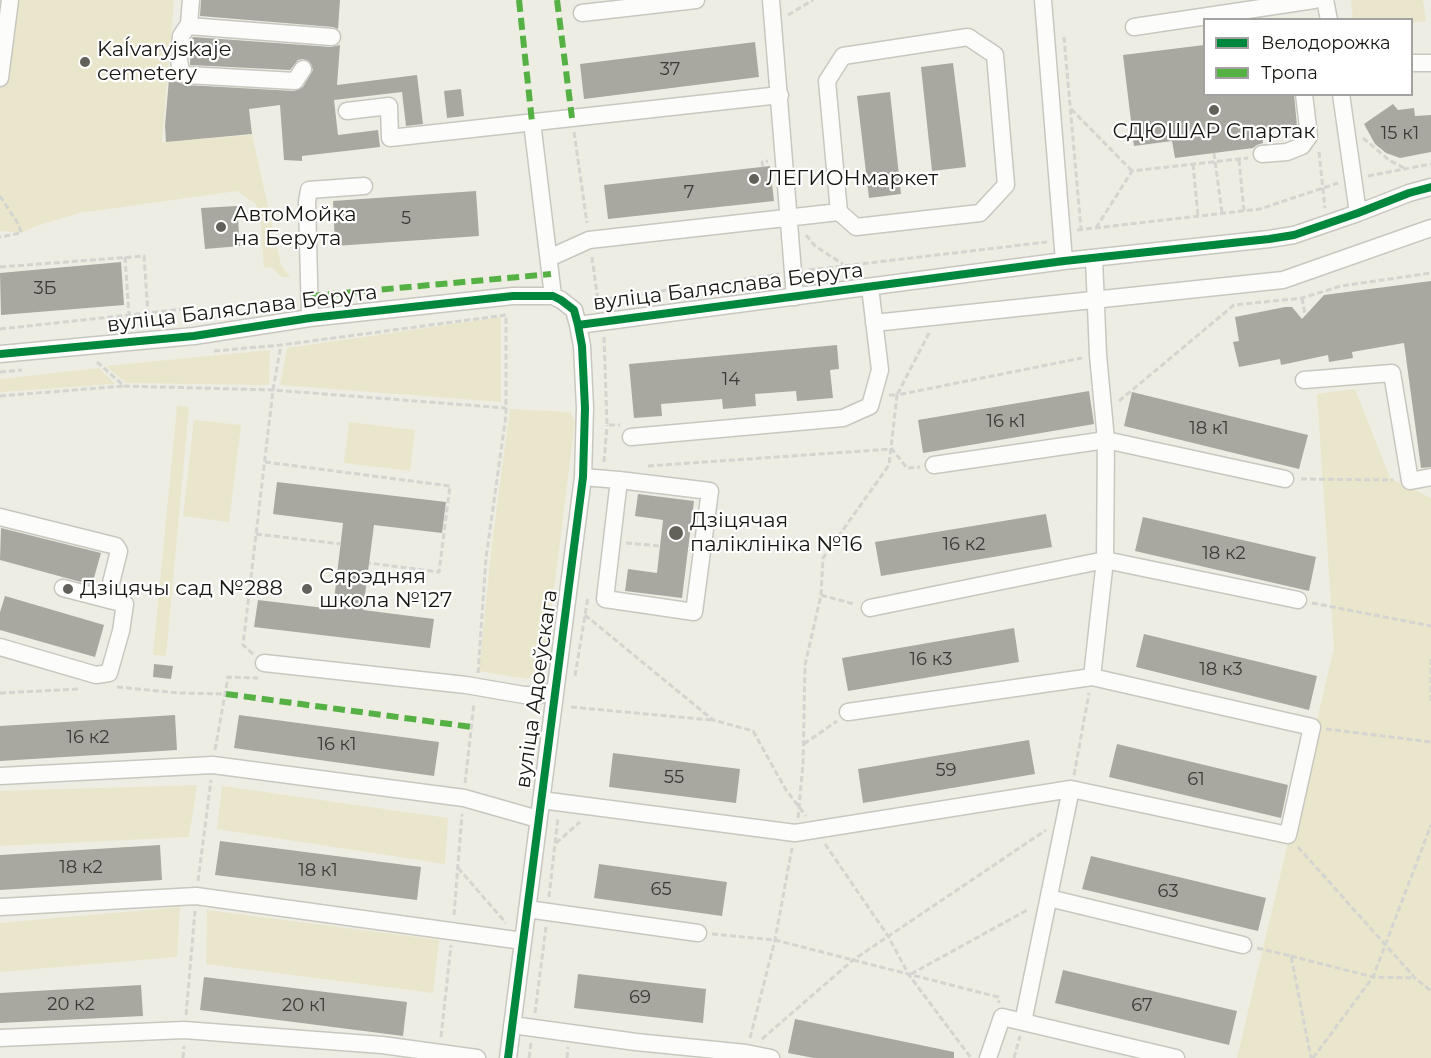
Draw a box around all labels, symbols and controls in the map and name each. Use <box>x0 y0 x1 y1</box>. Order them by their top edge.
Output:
legend <box>1203 18 1413 96</box>
text: Велодорожка <box>1261 32 1390 54</box>
place label: Kaĺvaryjskaje cemetery <box>97 37 231 87</box>
marker: Kaĺvaryjskaje cemetery <box>78 55 92 69</box>
house number: 37 <box>660 59 680 81</box>
text: Тропа <box>1261 62 1318 84</box>
marker: СДЮШАР Спартак <box>1207 103 1221 117</box>
place label: СДЮШАР Спартак <box>1112 119 1316 145</box>
house number: 15 к1 <box>1381 123 1419 145</box>
place label: ЛЕГИОНмаркет <box>766 166 938 192</box>
marker: ЛЕГИОНмаркет <box>747 172 761 186</box>
house number: 7 <box>684 182 694 204</box>
place label: АвтоМойка на Берута <box>233 202 356 252</box>
house number: 5 <box>401 208 411 230</box>
marker: АвтоМойка на Берута <box>214 220 228 234</box>
street label: вуліца Баляслава Берута <box>591 258 865 316</box>
house number: 3Б <box>33 278 57 300</box>
street label: вуліца Баляслава Берута <box>105 280 379 338</box>
house number: 14 <box>722 369 740 391</box>
house number: 16 к1 <box>986 411 1026 433</box>
house number: 18 к1 <box>1189 418 1229 440</box>
place label: Дзіцячая паліклініка №16 <box>690 508 862 558</box>
marker: Дзіцячая паліклініка №16 <box>667 524 685 542</box>
house number: 16 к2 <box>943 534 985 556</box>
house number: 18 к2 <box>1202 543 1246 565</box>
place label: Сярэдняя школа №127 <box>319 564 452 614</box>
place label: Дзіцячы сад №288 <box>80 576 283 602</box>
marker: Дзіцячы сад №288 <box>61 582 75 596</box>
marker: Сярэдняя школа №127 <box>300 582 314 596</box>
street label: вуліца Адоеўскага <box>511 588 563 790</box>
house number: 16 к3 <box>910 649 952 671</box>
house number: 18 к3 <box>1199 659 1243 681</box>
house number: 16 к2 <box>67 727 109 749</box>
house number: 16 к1 <box>317 734 357 756</box>
house number: 59 <box>935 760 957 782</box>
house number: 55 <box>664 767 684 789</box>
house number: 61 <box>1187 769 1205 791</box>
house number: 18 к2 <box>59 857 103 879</box>
house number: 18 к1 <box>298 860 338 882</box>
house number: 65 <box>650 879 672 901</box>
house number: 63 <box>1157 881 1179 903</box>
house number: 69 <box>629 987 651 1009</box>
house number: 20 к2 <box>47 994 95 1016</box>
house number: 20 к1 <box>282 995 326 1017</box>
house number: 67 <box>1131 995 1153 1017</box>

